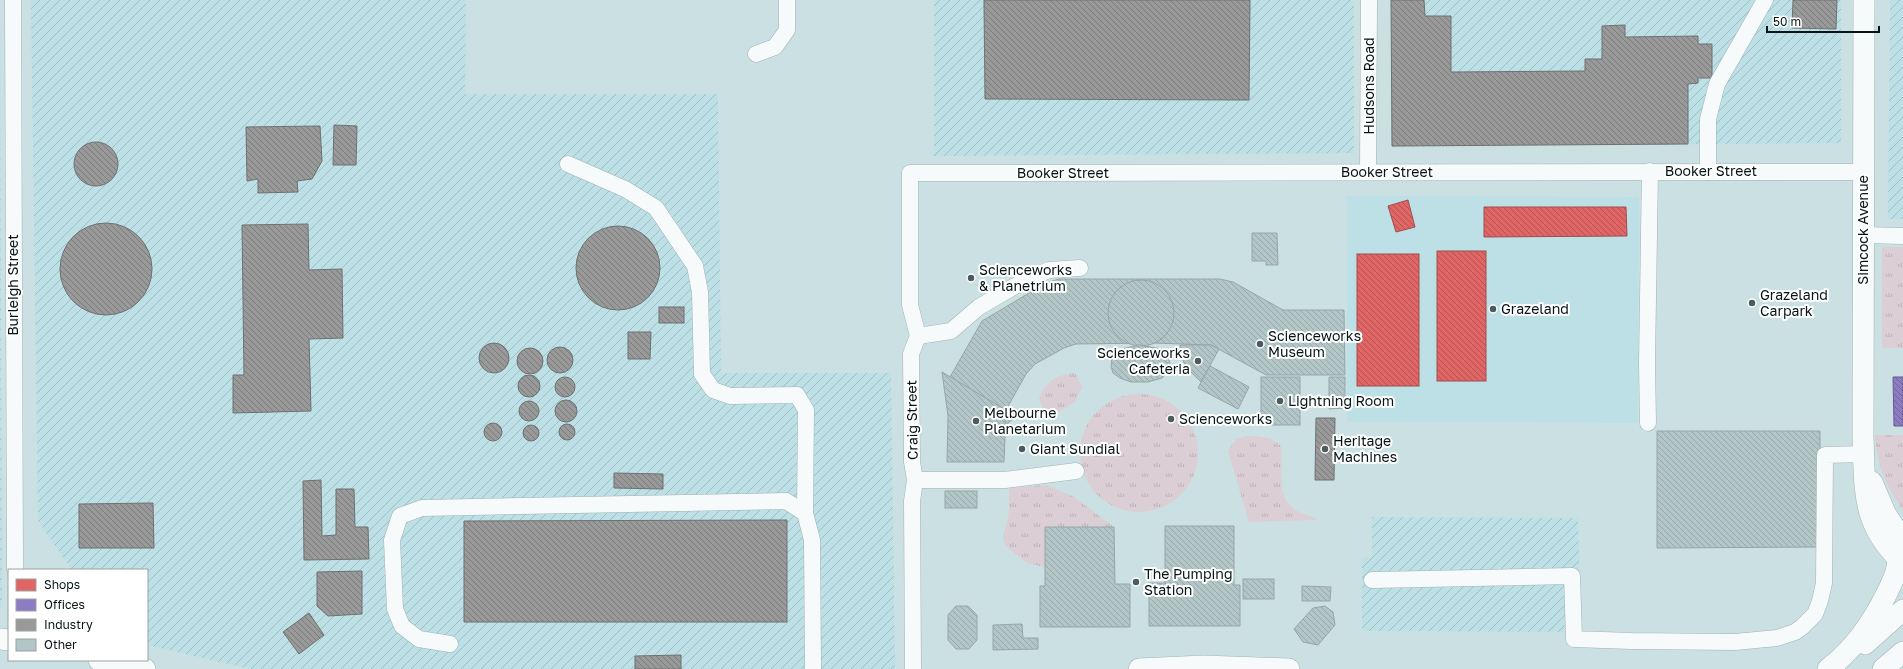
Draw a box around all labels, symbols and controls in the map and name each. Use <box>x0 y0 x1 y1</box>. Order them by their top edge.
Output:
scale bar <box>1767 8 1879 34</box>
text: 50 m <box>1773 14 1801 29</box>
street label: Hudsons Road <box>1360 37 1377 135</box>
street label: Booker Street <box>1665 162 1757 179</box>
street label: Booker Street <box>1341 163 1433 180</box>
street label: Booker Street <box>1017 164 1109 181</box>
street label: Simcock Avenue <box>1854 175 1871 285</box>
street label: Burleigh Street <box>4 234 21 336</box>
place label: Scienceworks & Planetrium <box>979 261 1072 294</box>
marker: Scienceworks & Planetrium <box>966 273 976 283</box>
place label: Grazeland Carpark <box>1760 286 1828 319</box>
marker: Grazeland Carpark <box>1747 298 1757 308</box>
place label: Grazeland <box>1501 300 1569 317</box>
marker: Grazeland <box>1488 304 1498 314</box>
place label: Scienceworks Museum <box>1268 327 1361 360</box>
marker: Scienceworks Museum <box>1255 339 1265 349</box>
place label: Scienceworks Cafeteria <box>1097 344 1190 377</box>
marker: Scienceworks Cafeteria <box>1193 356 1203 366</box>
street label: Craig Street <box>902 380 921 460</box>
place label: Lightning Room <box>1288 392 1394 409</box>
marker: Lightning Room <box>1275 396 1285 406</box>
place label: Melbourne Planetarium <box>984 404 1066 437</box>
place label: Scienceworks <box>1179 410 1272 427</box>
marker: Scienceworks <box>1166 414 1176 424</box>
marker: Melbourne Planetarium <box>971 416 981 426</box>
place label: Heritage Machines <box>1333 432 1397 465</box>
place label: Giant Sundial <box>1030 440 1120 457</box>
marker: Giant Sundial <box>1017 444 1027 454</box>
marker: Heritage Machines <box>1320 444 1330 454</box>
place label: The Pumping Station <box>1144 565 1233 598</box>
legend <box>8 569 148 661</box>
text: Shops <box>44 577 80 592</box>
marker: The Pumping Station <box>1131 577 1141 587</box>
text: Offices <box>44 597 85 612</box>
text: Industry <box>44 617 93 632</box>
text: Other <box>44 637 77 652</box>

